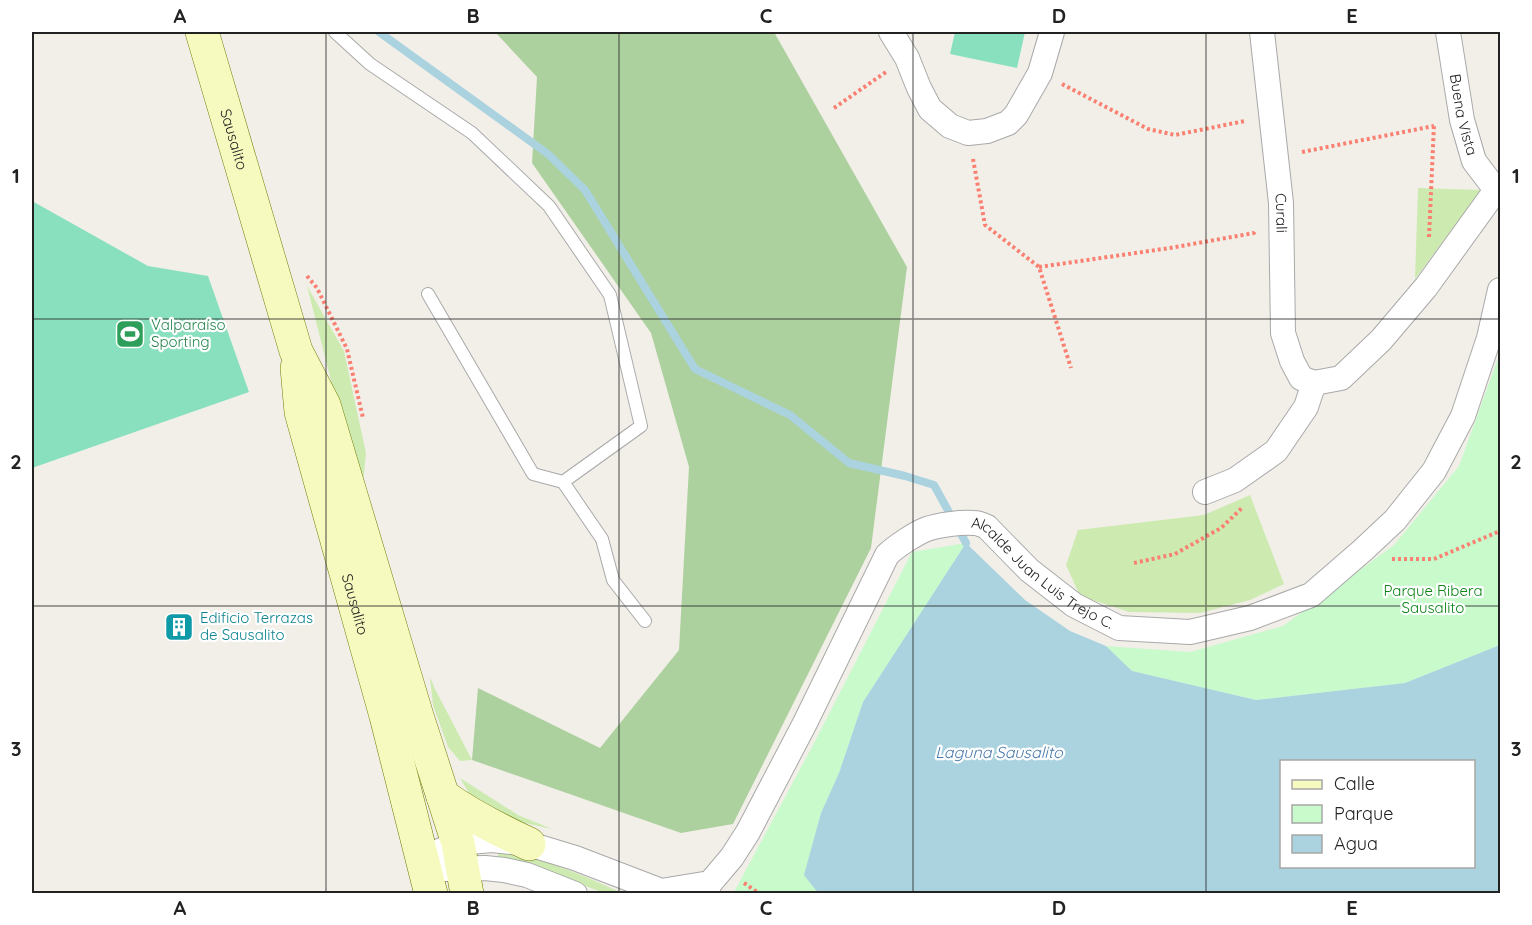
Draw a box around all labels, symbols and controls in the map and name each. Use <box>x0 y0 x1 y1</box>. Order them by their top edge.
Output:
text: A <box>174 3 187 28</box>
text: B <box>466 3 480 28</box>
text: C <box>760 3 773 28</box>
text: D <box>1052 3 1066 28</box>
text: E <box>1346 3 1358 28</box>
street label: Buena Vista <box>1446 72 1482 158</box>
street label: Sausalito <box>216 106 252 172</box>
text: 1 <box>12 163 20 188</box>
text: 1 <box>1512 163 1520 188</box>
street label: Curali <box>1271 192 1291 233</box>
place label: Valparaíso Sporting <box>151 315 226 351</box>
sports icon: Valparaíso Sporting <box>114 318 146 350</box>
text: 2 <box>10 449 22 474</box>
text: 2 <box>1510 449 1522 474</box>
street label: Alcalde Juan Luis Trejo C. <box>970 513 1117 633</box>
street label: Sausalito <box>338 571 373 637</box>
park label: Parque Ribera Sausalito <box>1383 581 1483 617</box>
place label: Edificio Terrazas de Sausalito <box>200 608 313 644</box>
building icon: Edificio Terrazas de Sausalito <box>163 611 195 643</box>
text: 3 <box>11 736 21 761</box>
text: 3 <box>1511 736 1521 761</box>
water label: Laguna Sausalito <box>935 742 1064 762</box>
legend <box>1280 760 1475 868</box>
text: Calle <box>1334 772 1375 795</box>
text: Parque <box>1334 802 1393 825</box>
text: Agua <box>1334 832 1378 855</box>
text: A <box>174 895 187 920</box>
text: B <box>466 895 480 920</box>
text: C <box>760 895 773 920</box>
text: D <box>1052 895 1066 920</box>
text: E <box>1346 895 1358 920</box>

